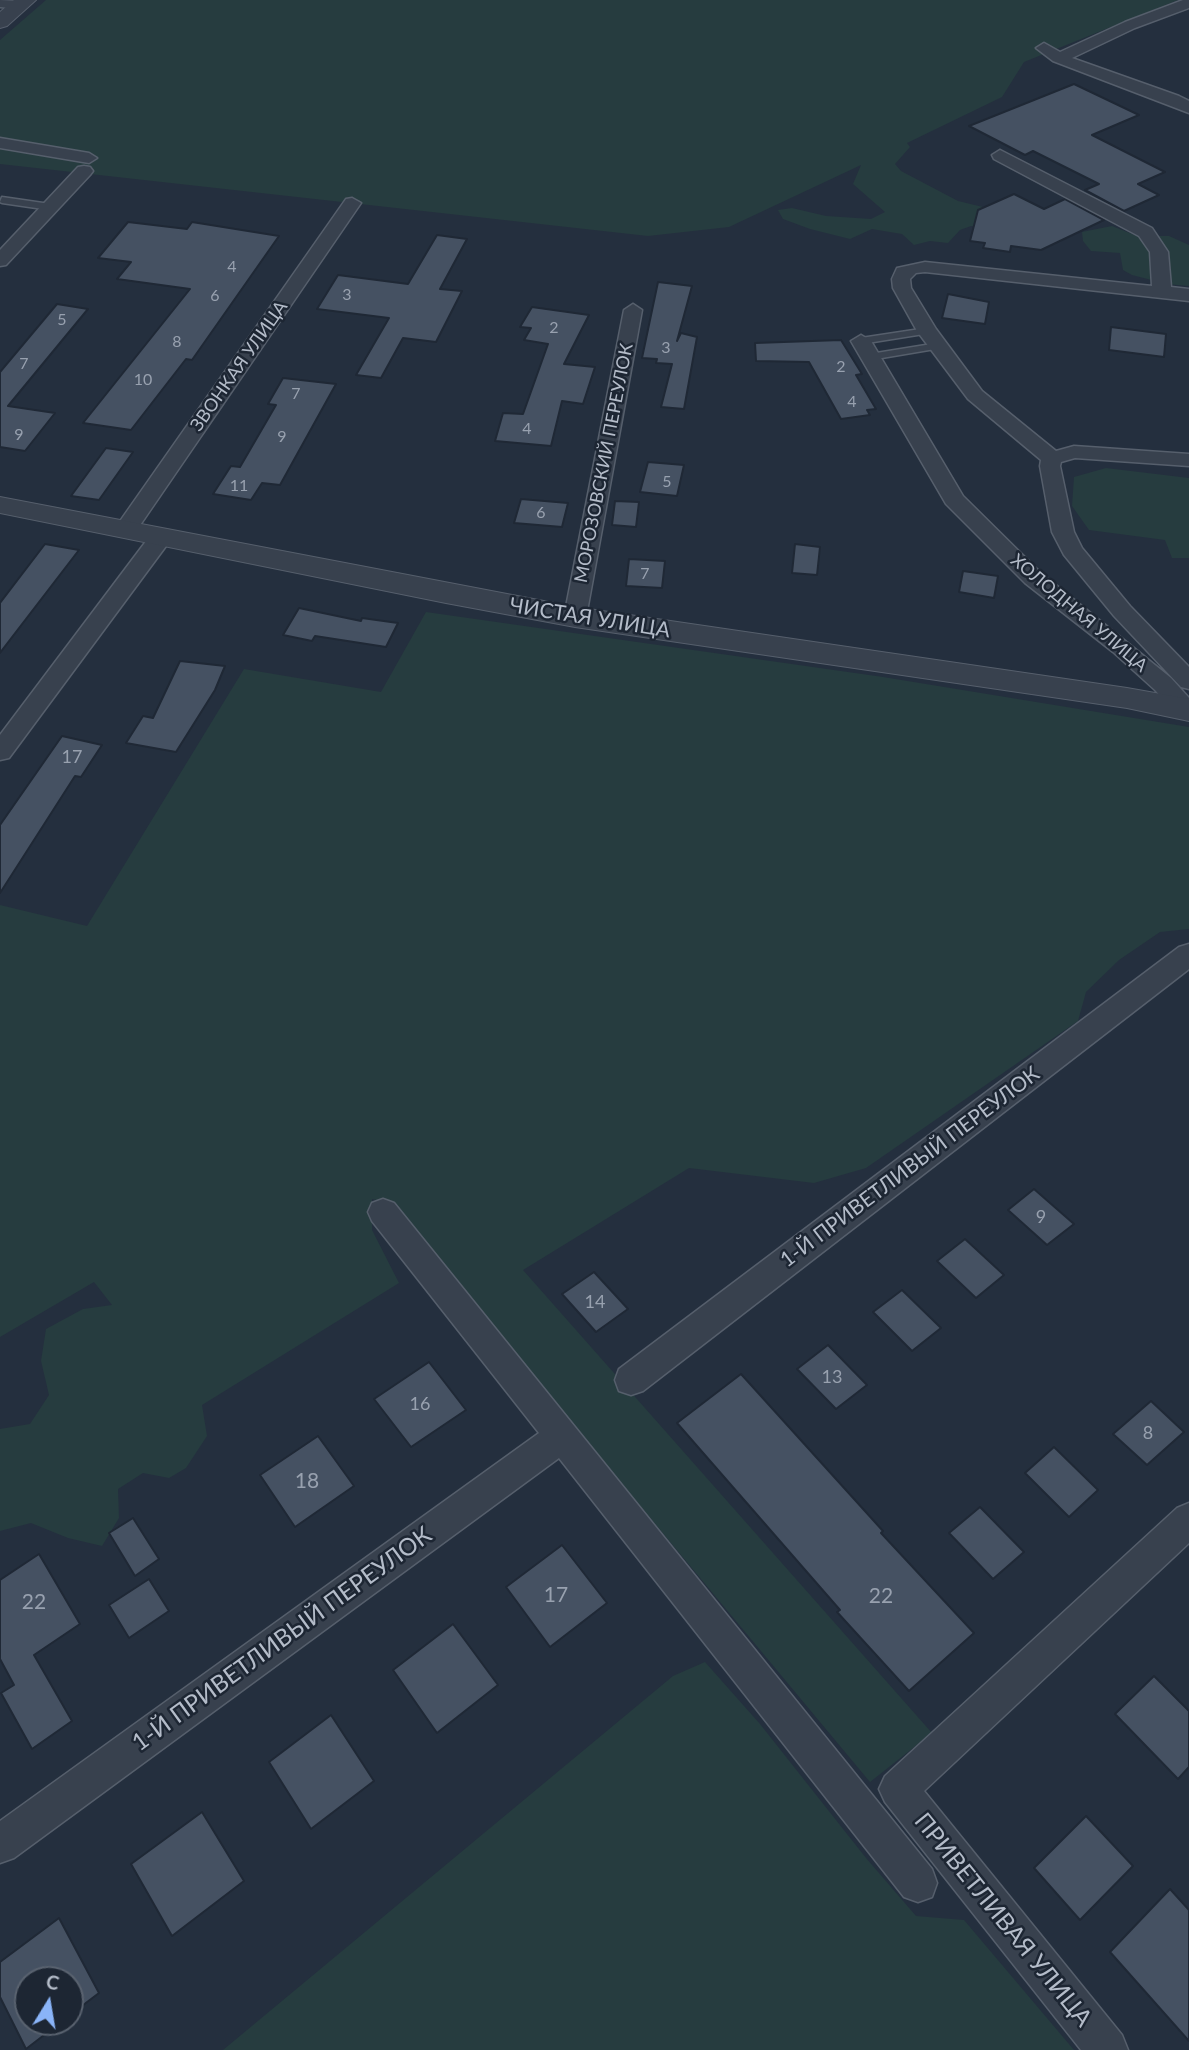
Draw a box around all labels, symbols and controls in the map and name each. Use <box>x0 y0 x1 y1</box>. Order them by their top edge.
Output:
house number: 4 <box>227 257 237 277</box>
house number: 3 <box>342 285 352 305</box>
house number: 6 <box>210 286 220 306</box>
street label: ЗВОНКАЯ УЛИЦА <box>186 297 292 435</box>
house number: 5 <box>57 310 67 330</box>
house number: 2 <box>549 318 559 338</box>
house number: 8 <box>172 332 182 352</box>
house number: 3 <box>661 338 671 358</box>
street label: МОРОЗОВСКИЙ ПЕРЕУЛОК <box>570 342 638 584</box>
house number: 7 <box>19 354 29 374</box>
house number: 2 <box>836 357 846 377</box>
house number: 10 <box>134 370 152 390</box>
house number: 7 <box>291 384 301 404</box>
house number: 4 <box>847 392 857 412</box>
house number: 4 <box>522 419 532 439</box>
house number: 9 <box>14 425 24 445</box>
house number: 9 <box>277 427 287 447</box>
house number: 5 <box>662 472 672 492</box>
house number: 11 <box>230 476 248 496</box>
house number: 6 <box>536 503 546 523</box>
street label: ХОЛОДНАЯ УЛИЦА <box>1006 549 1152 677</box>
house number: 7 <box>640 564 650 584</box>
street label: ЧИСТАЯ УЛИЦА <box>508 593 672 643</box>
house number: 17 <box>62 746 82 768</box>
street label: 1-Й ПРИВЕТЛИВЫЙ ПЕРЕУЛОК <box>775 1061 1045 1273</box>
house number: 9 <box>1036 1206 1046 1228</box>
house number: 14 <box>585 1291 605 1313</box>
house number: 13 <box>822 1366 842 1388</box>
house number: 16 <box>410 1393 430 1415</box>
house number: 8 <box>1143 1422 1153 1444</box>
house number: 18 <box>295 1468 319 1494</box>
street label: 1-Й ПРИВЕТЛИВЫЙ ПЕРЕУЛОК <box>127 1521 437 1757</box>
house number: 17 <box>544 1582 568 1608</box>
house number: 22 <box>869 1583 893 1609</box>
house number: 22 <box>22 1589 46 1615</box>
street label: ПРИВЕТЛИВАЯ УЛИЦА <box>908 1807 1098 2033</box>
north arrow <box>14 1966 84 2036</box>
text: С <box>44 1969 61 1994</box>

